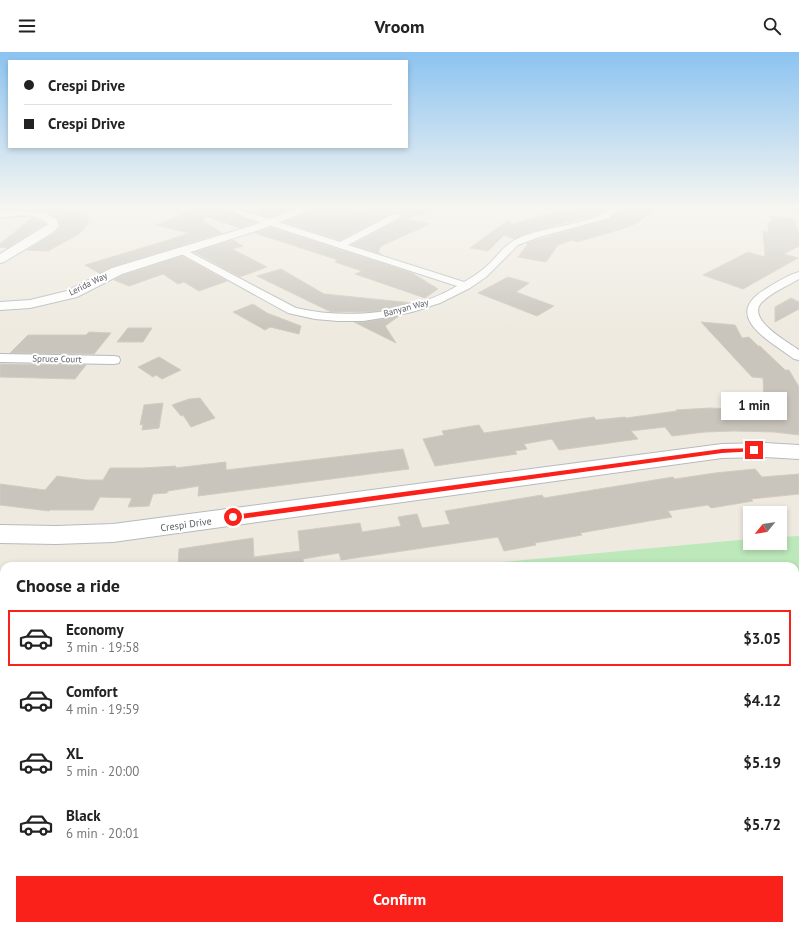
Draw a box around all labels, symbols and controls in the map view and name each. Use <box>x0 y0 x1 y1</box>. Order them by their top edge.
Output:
icon: menu <box>16 15 38 37</box>
text: Vroom <box>375 15 424 38</box>
icon: search <box>761 15 783 37</box>
text: Crespi Drive <box>48 76 125 95</box>
text: Crespi Drive <box>48 114 125 133</box>
street label: Lerida Way <box>67 269 110 298</box>
street label: Banyan Way <box>382 296 430 319</box>
street label: Spruce Court <box>32 353 82 364</box>
callout: 1 min <box>721 392 787 420</box>
text: 1 min <box>738 397 770 414</box>
route end <box>745 441 763 459</box>
north arrow <box>743 506 787 550</box>
map controls <box>743 506 787 550</box>
route start <box>224 508 242 526</box>
street label: Crespi Drive <box>160 514 212 535</box>
text: Choose a ride <box>16 574 120 597</box>
icon: car <box>18 620 54 656</box>
text: Economy <box>66 620 124 639</box>
text: $3.05 <box>743 629 781 648</box>
text: 3 min · 19:58 <box>66 639 139 656</box>
icon: car <box>18 682 54 718</box>
text: Comfort <box>66 682 118 701</box>
text: $4.12 <box>743 691 781 710</box>
text: 4 min · 19:59 <box>66 701 139 718</box>
icon: car <box>18 744 54 780</box>
text: XL <box>66 744 83 763</box>
text: $5.19 <box>743 753 781 772</box>
text: 5 min · 20:00 <box>66 763 139 780</box>
icon: car <box>18 806 54 842</box>
text: Black <box>66 806 101 825</box>
text: $5.72 <box>743 815 781 834</box>
text: 6 min · 20:01 <box>66 825 139 842</box>
button: Confirm <box>16 876 783 922</box>

